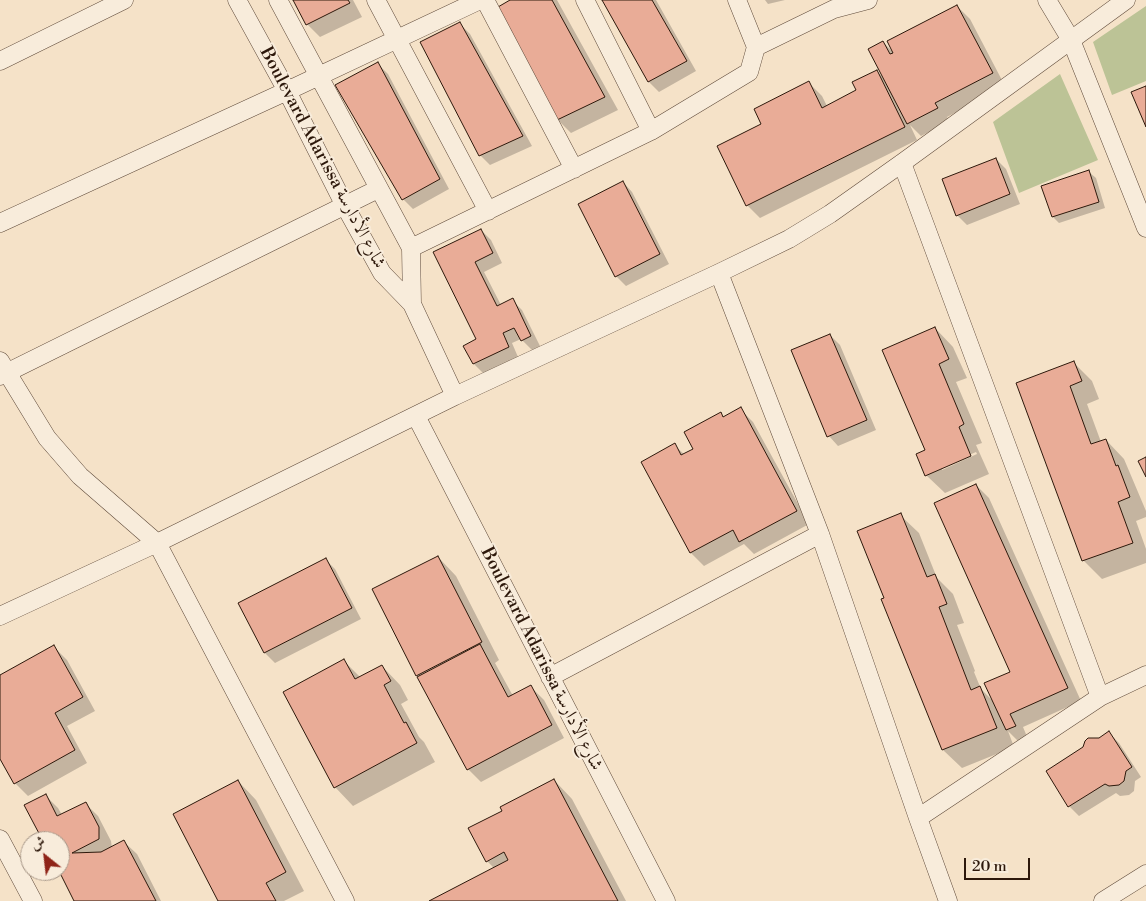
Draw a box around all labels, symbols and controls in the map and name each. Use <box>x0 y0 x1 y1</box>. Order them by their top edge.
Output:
street label: Boulevard Adarissa شارع الأدارسة <box>254 44 390 272</box>
street label: Boulevard Adarissa شارع الأدارسة <box>475 544 607 774</box>
north arrow <box>20 831 70 881</box>
text: ش <box>28 833 49 855</box>
scale bar <box>966 848 1032 880</box>
text: 20 m <box>972 857 1007 876</box>

